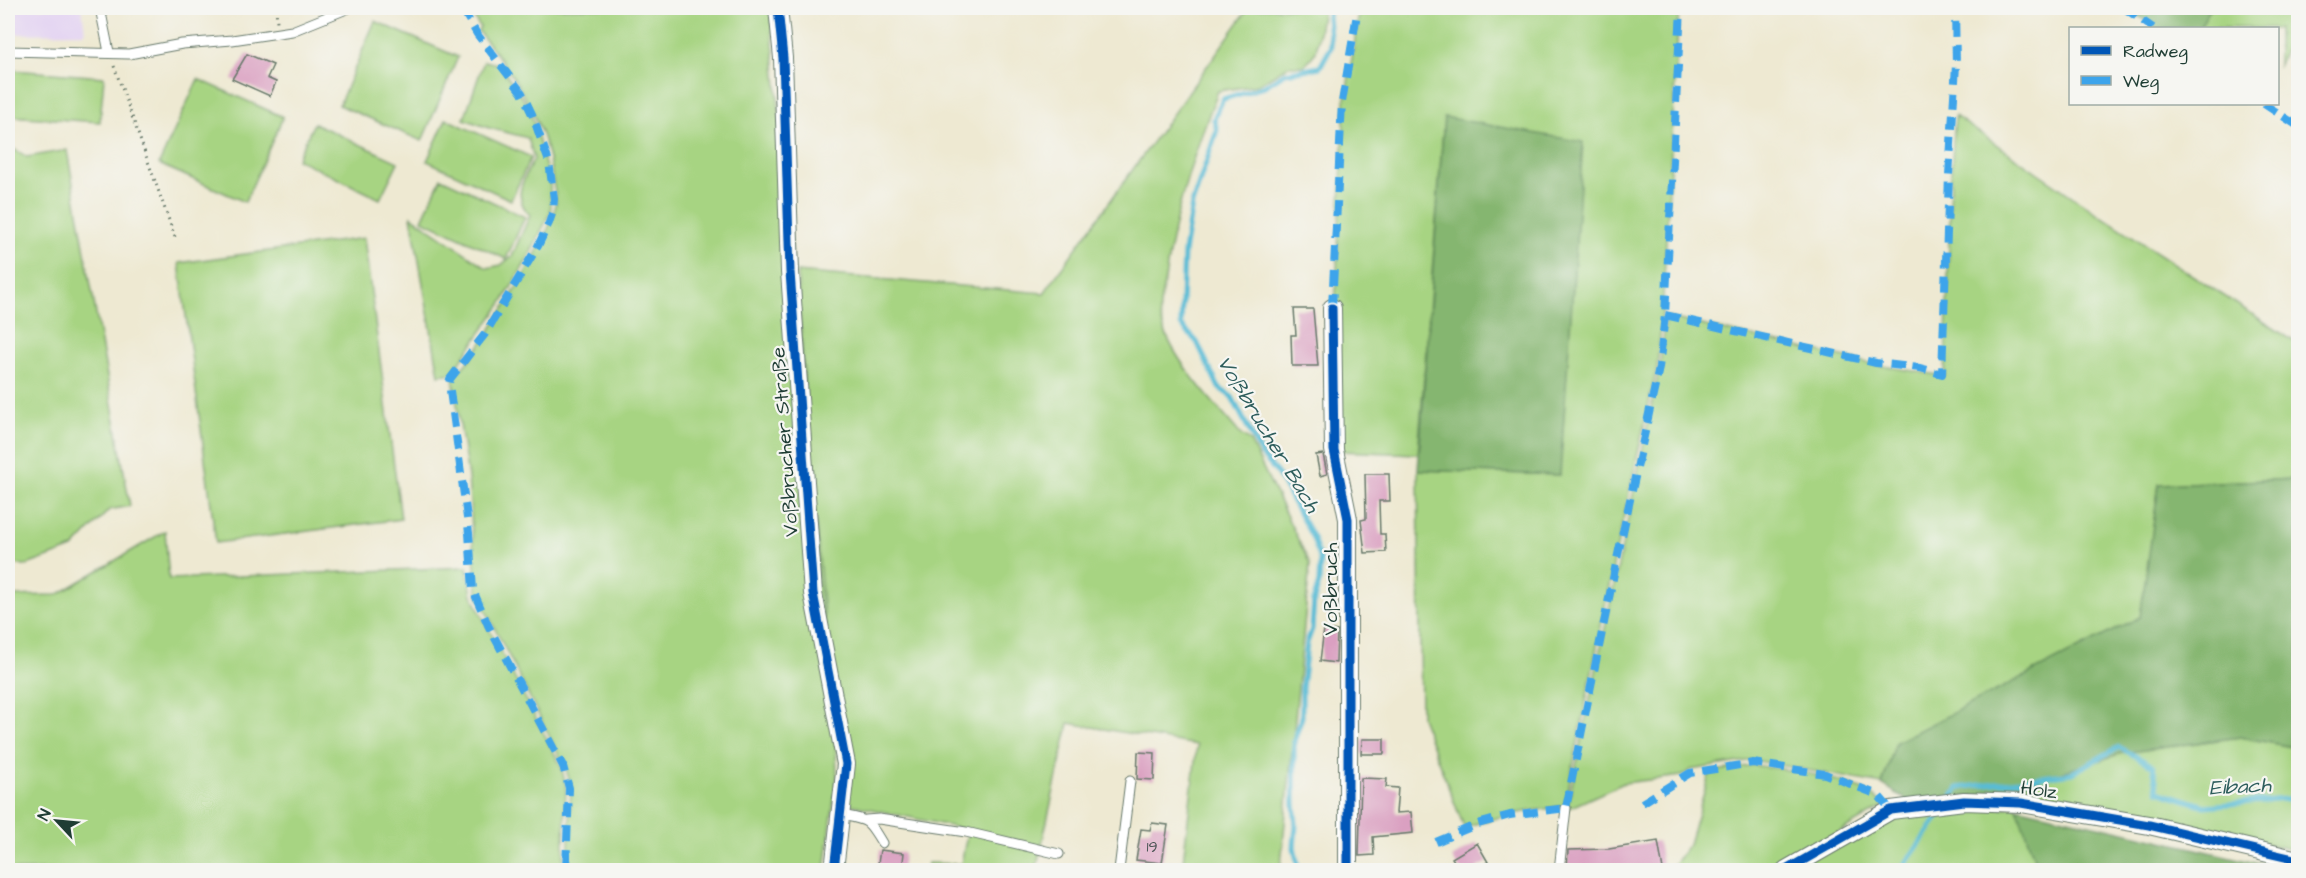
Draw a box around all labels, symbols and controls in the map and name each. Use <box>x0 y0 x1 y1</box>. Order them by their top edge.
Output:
legend <box>2069 27 2279 105</box>
text: Radweg <box>2123 39 2188 65</box>
text: Weg <box>2123 69 2159 95</box>
street label: Voßbrucher Straße <box>764 346 806 538</box>
water label: Voßbrucher Bach <box>1210 350 1328 520</box>
street label: Voßbruch <box>1317 542 1345 636</box>
water label: Eibach <box>2208 770 2273 803</box>
street label: Holz <box>2019 774 2059 806</box>
north arrow <box>27 791 87 851</box>
text: N <box>32 806 57 824</box>
house number: 19 <box>1146 836 1158 858</box>

